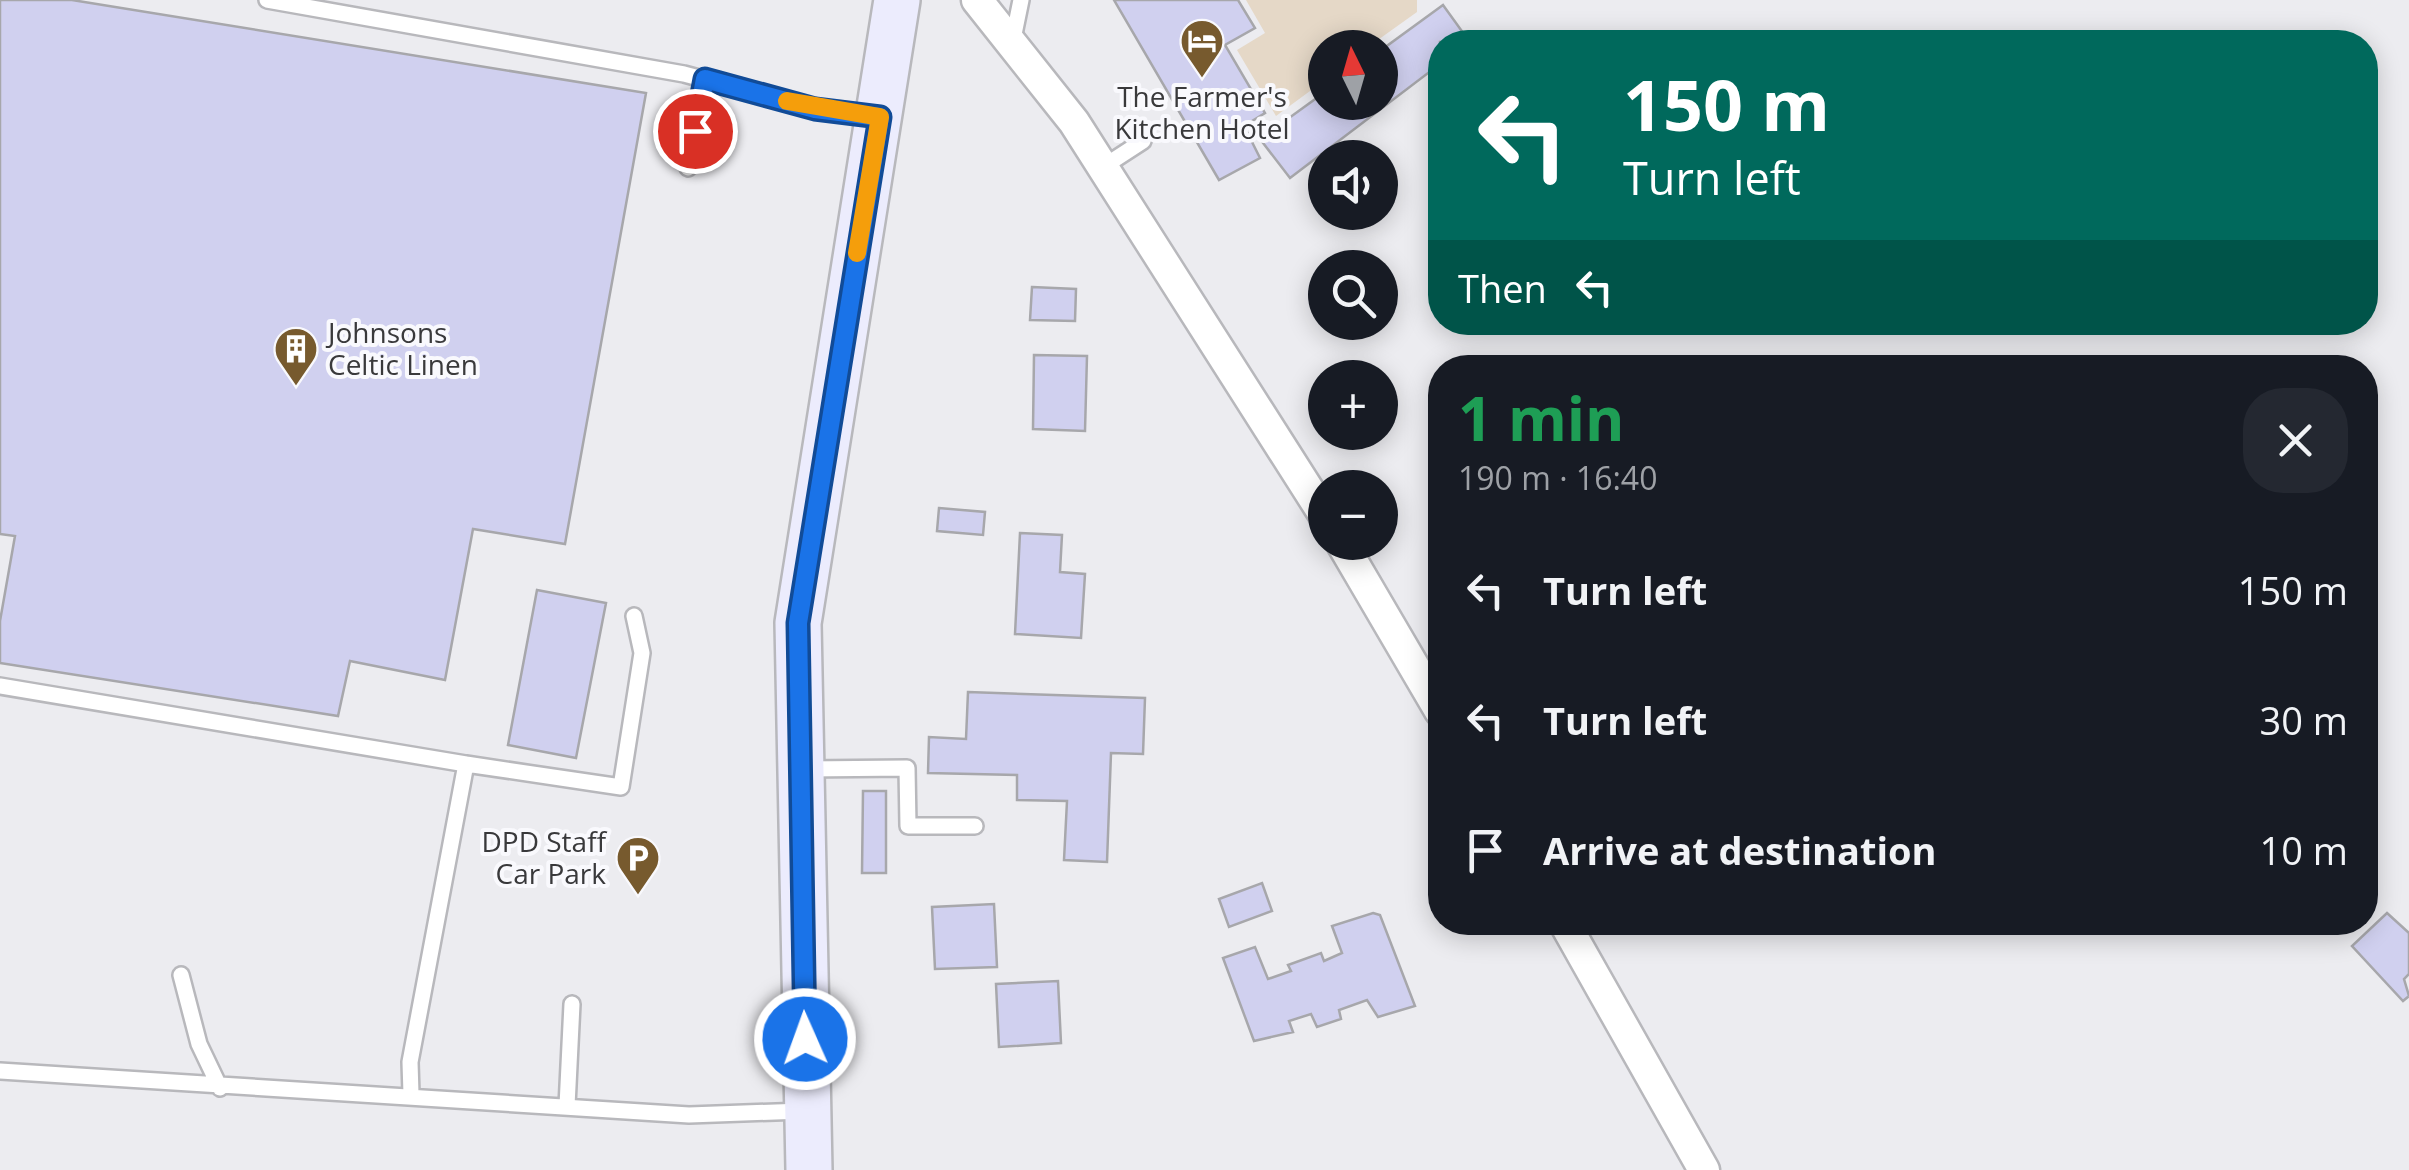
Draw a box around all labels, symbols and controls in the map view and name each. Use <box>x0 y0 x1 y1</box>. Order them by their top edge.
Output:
hotel icon: The Farmer's Kitchen Hotel <box>1179 18 1225 79</box>
north arrow <box>1308 30 1398 120</box>
map controls <box>1308 30 1398 560</box>
text: 150 m <box>1623 56 1830 152</box>
icon: left <box>1458 70 1588 200</box>
place label: The Farmer's Kitchen Hotel <box>1114 77 1290 147</box>
pin <box>653 89 738 174</box>
icon: arrive <box>668 104 723 159</box>
button: sound <box>1308 140 1398 230</box>
text: Turn left <box>1623 147 1801 208</box>
button: search <box>1308 250 1398 340</box>
icon: left <box>1567 260 1622 315</box>
text: Then <box>1458 262 1547 314</box>
place label: Johnsons Celtic Linen <box>325 313 478 383</box>
building icon: Johnsons Celtic Linen <box>273 326 319 387</box>
button: + <box>1308 360 1398 450</box>
text: 1 min <box>1458 377 1625 459</box>
button: close <box>2243 388 2348 493</box>
text: 190 m · 16:40 <box>1458 456 1657 499</box>
button: − <box>1308 470 1398 560</box>
icon: left <box>1458 563 1513 618</box>
text: Turn left <box>1543 564 1707 616</box>
text: 150 m <box>2238 564 2348 616</box>
icon: left <box>1458 693 1513 748</box>
text: Turn left <box>1543 694 1707 746</box>
text: 30 m <box>2259 694 2348 746</box>
place label: DPD Staff Car Park <box>482 822 608 892</box>
icon: arrive <box>1458 823 1513 878</box>
text: Arrive at destination <box>1543 824 1937 876</box>
text: 10 m <box>2259 824 2348 876</box>
parking icon: DPD Staff Car Park <box>615 835 661 896</box>
position arrow <box>753 987 857 1091</box>

